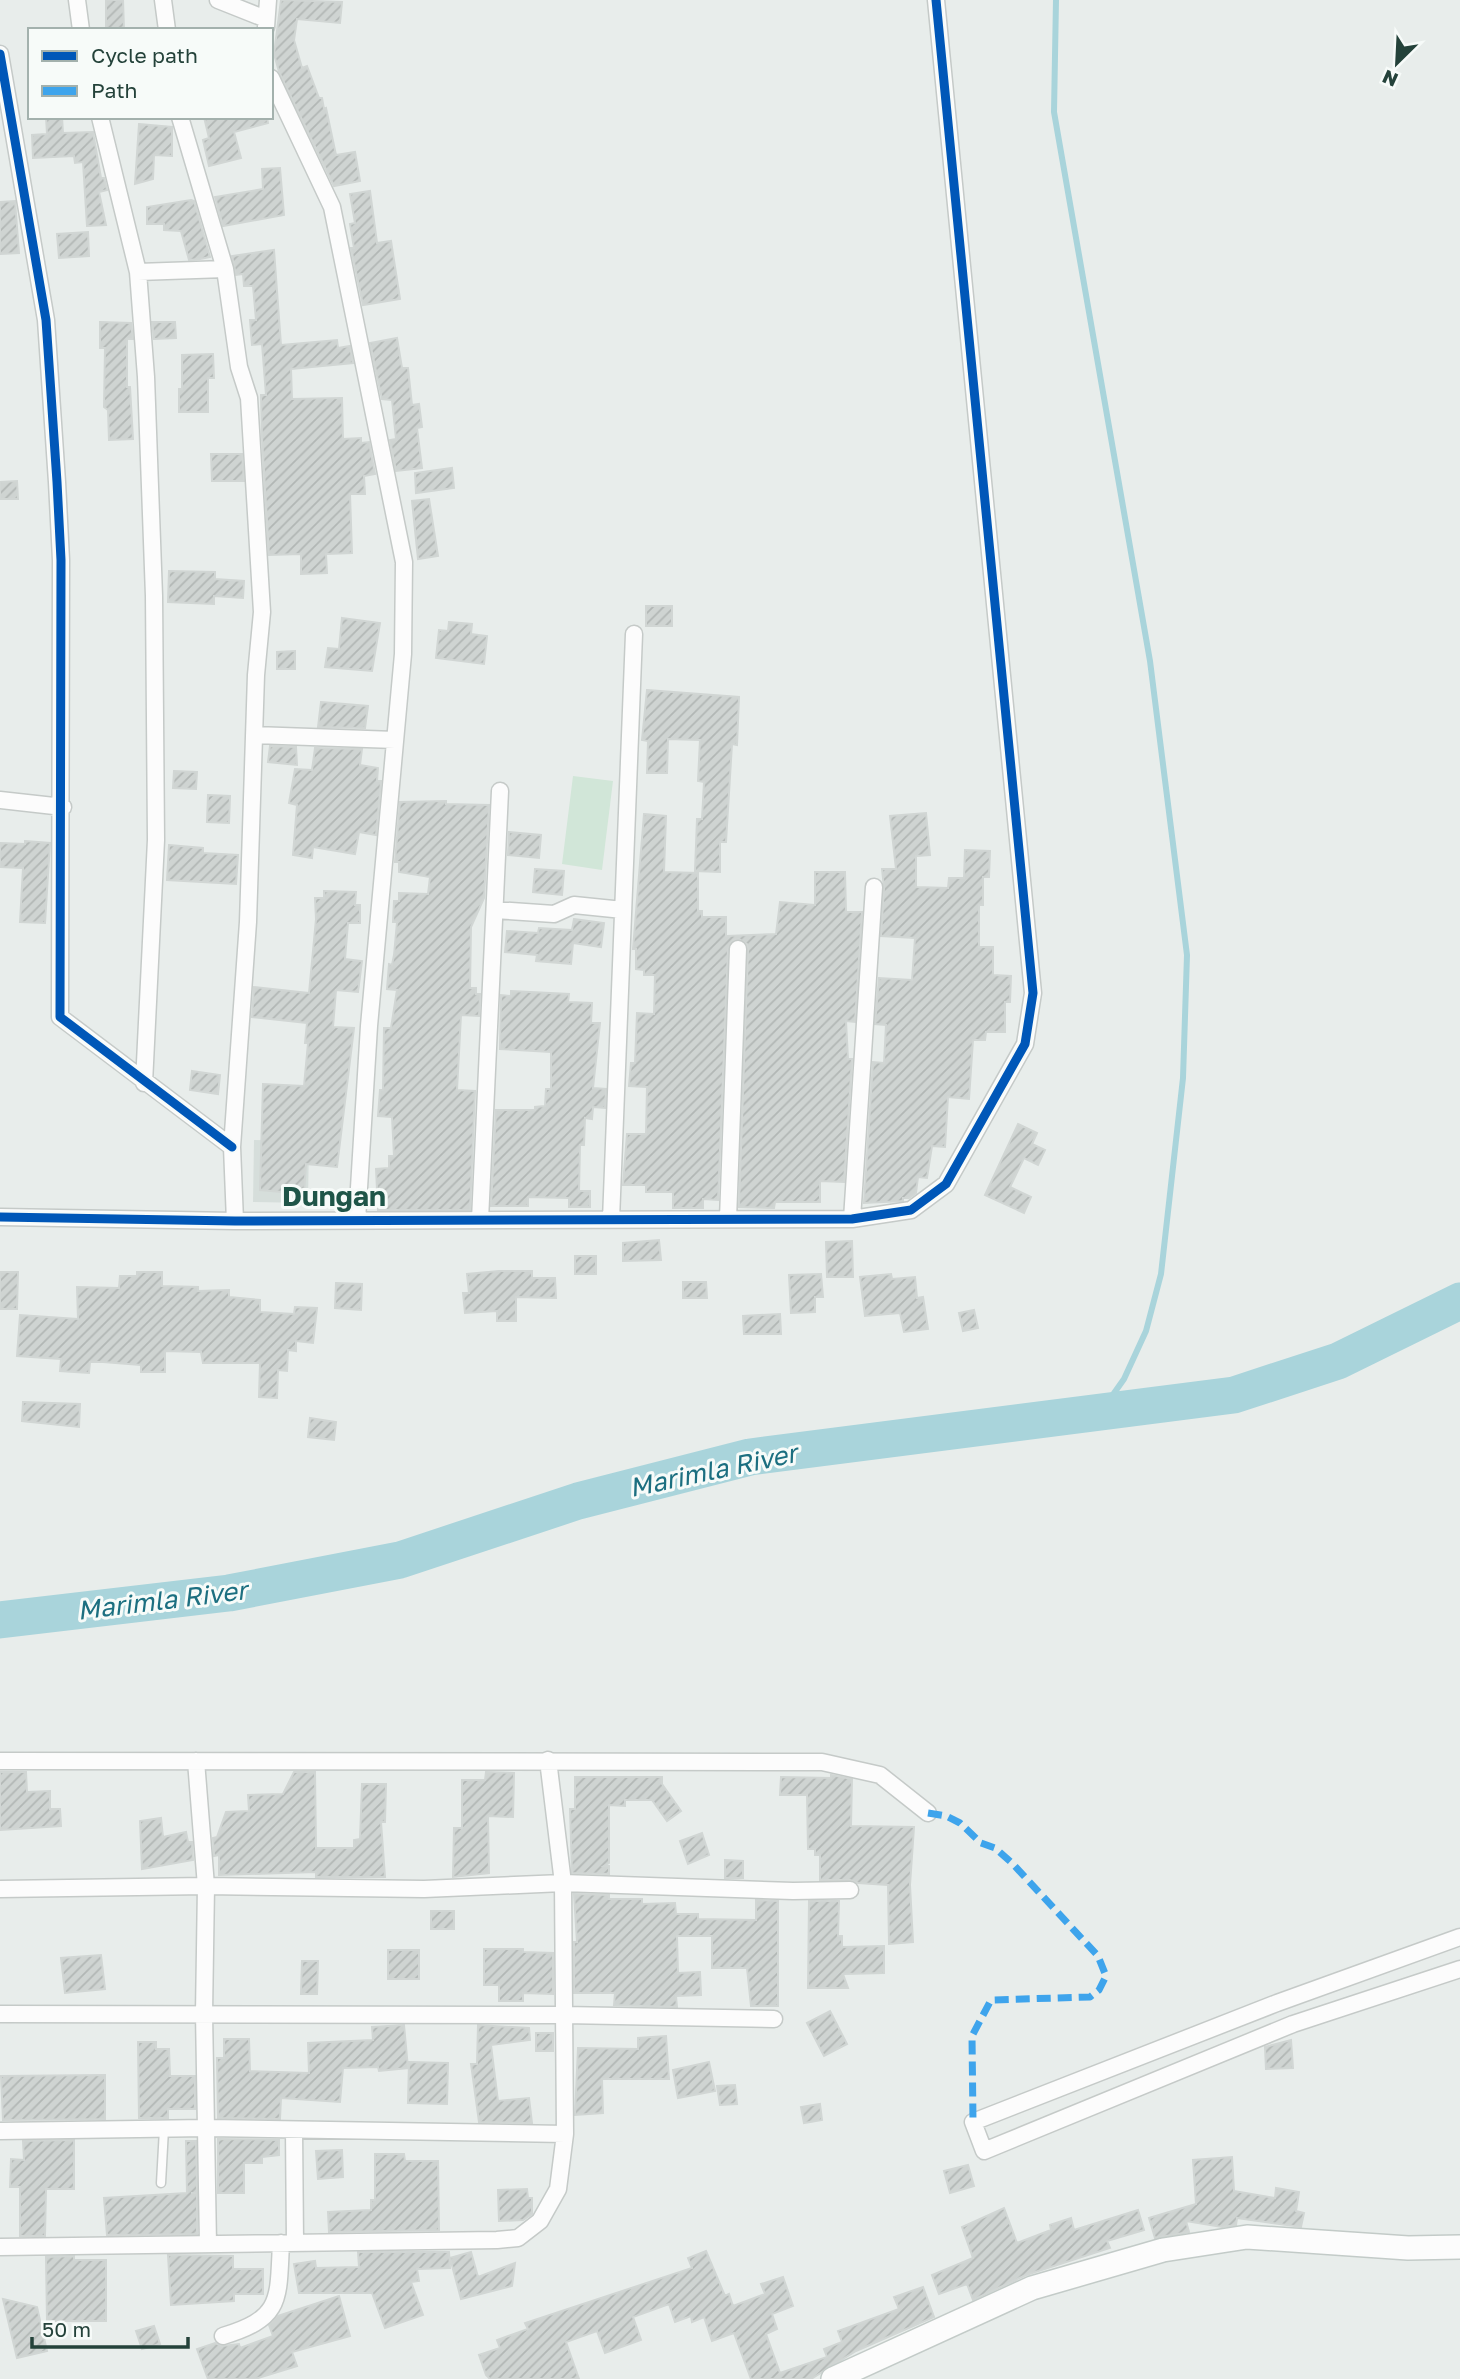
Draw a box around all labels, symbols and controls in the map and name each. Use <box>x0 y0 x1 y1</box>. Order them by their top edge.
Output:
legend <box>28 28 273 119</box>
north arrow <box>1362 28 1432 98</box>
text: Cycle path <box>91 42 198 68</box>
text: N <box>1379 66 1401 92</box>
text: Path <box>91 77 138 103</box>
district label: Dungan <box>282 1179 386 1212</box>
water label: Marimla River <box>626 1436 803 1503</box>
water label: Marimla River <box>75 1574 252 1626</box>
scale bar <box>32 2306 187 2350</box>
text: 50 m <box>42 2316 91 2342</box>

